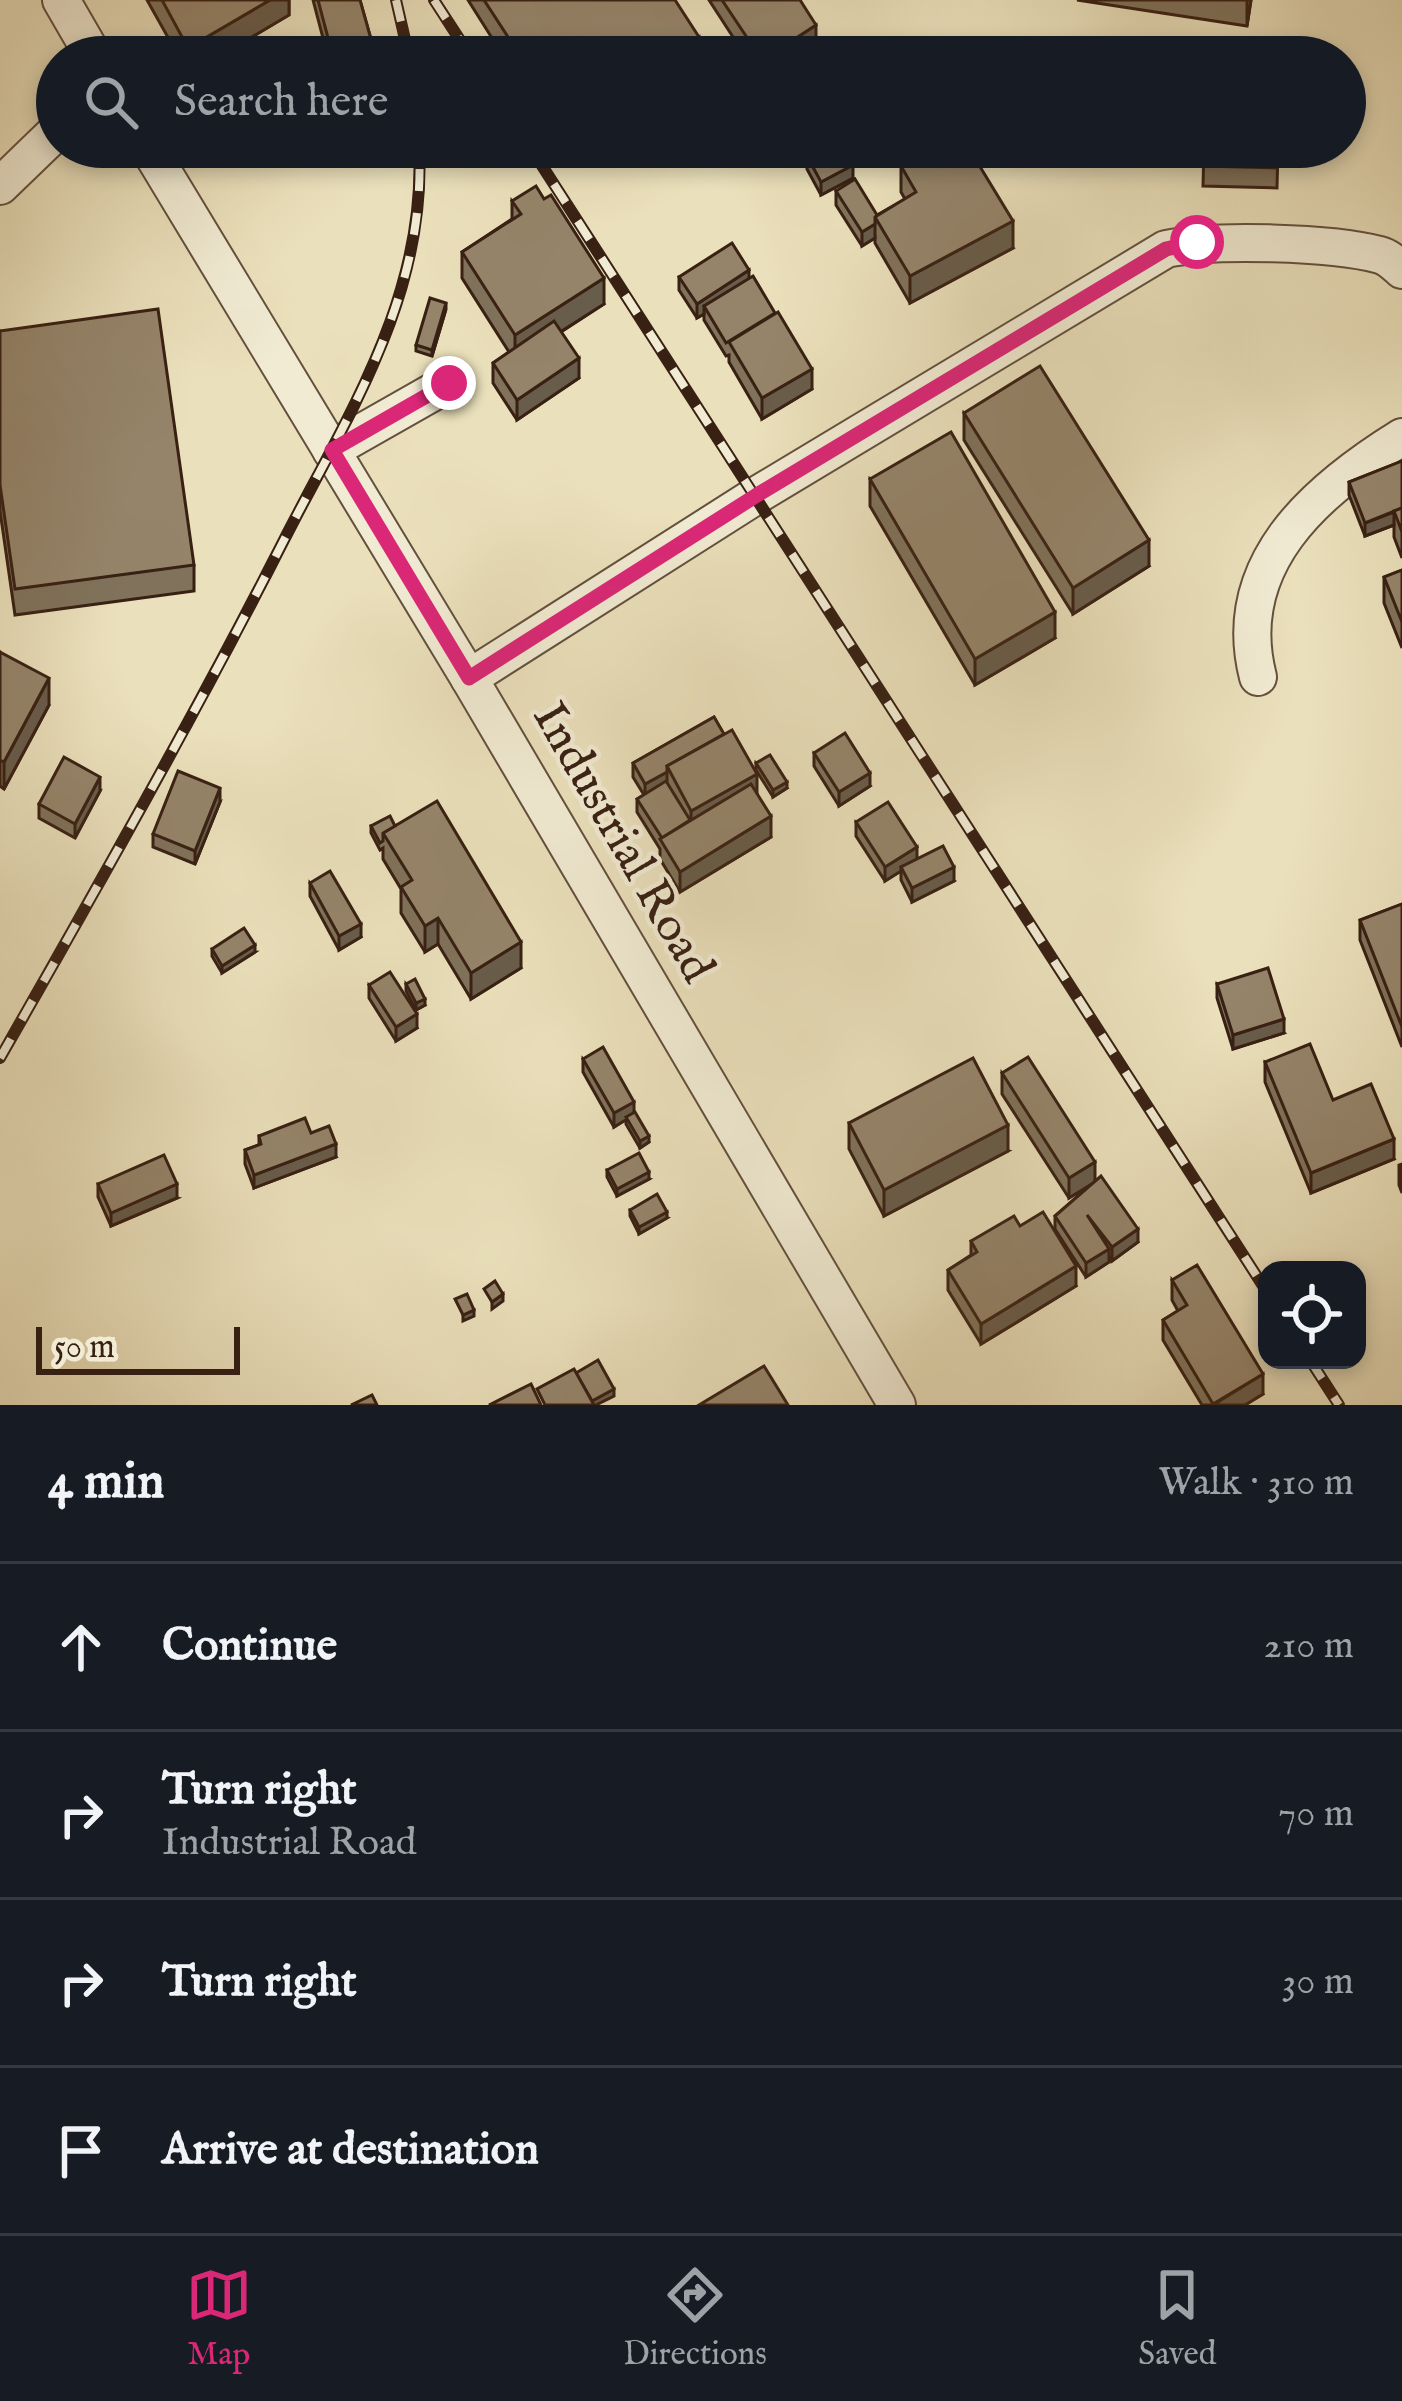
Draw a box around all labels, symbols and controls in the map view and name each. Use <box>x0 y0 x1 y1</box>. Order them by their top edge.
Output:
search box <box>36 36 1366 168</box>
icon: search <box>78 69 144 135</box>
text: Search here <box>174 74 388 131</box>
route start <box>1170 215 1224 269</box>
route end <box>422 356 476 410</box>
street label: Industrial Road <box>518 692 727 994</box>
map controls <box>1258 1261 1366 1369</box>
button: locate <box>1258 1261 1366 1369</box>
scale bar <box>36 1321 240 1374</box>
text: 50 m <box>54 1327 115 1369</box>
text: 4 min <box>48 1451 164 1516</box>
text: Walk · 310 m <box>1159 1459 1354 1508</box>
icon: ahead <box>48 1614 114 1680</box>
text: Continue <box>162 1618 337 1675</box>
text: 210 m <box>1264 1622 1354 1671</box>
text: Turn right <box>162 1762 357 1819</box>
icon: right <box>48 1782 114 1848</box>
text: 70 m <box>1278 1790 1354 1839</box>
text: Industrial Road <box>162 1819 417 1868</box>
icon: right <box>48 1950 114 2016</box>
text: Turn right <box>162 1954 357 2011</box>
text: 30 m <box>1282 1958 1354 2007</box>
icon: arrive <box>48 2118 114 2184</box>
text: Arrive at destination <box>162 2122 539 2179</box>
tab: Map <box>186 2262 252 2376</box>
tab: Directions <box>623 2262 767 2376</box>
tab: Saved <box>1138 2262 1216 2376</box>

